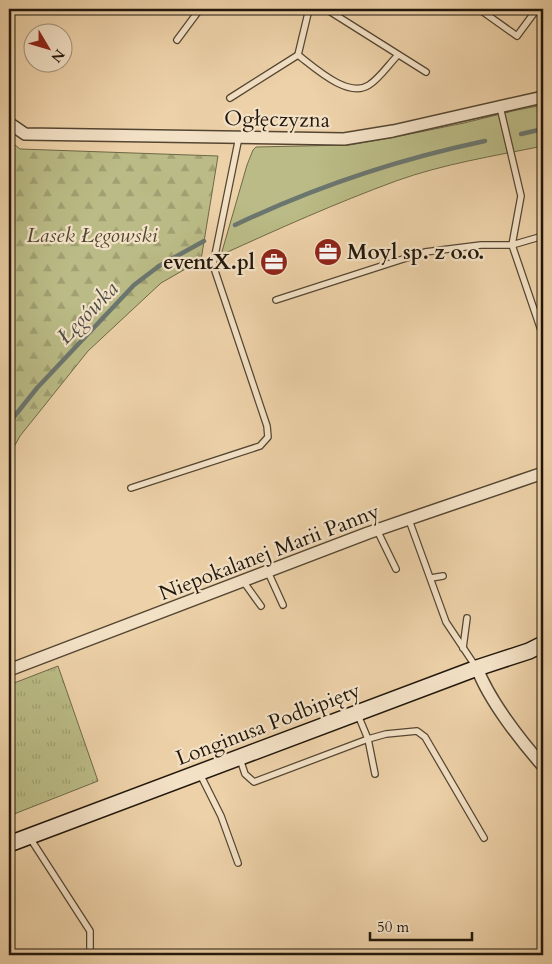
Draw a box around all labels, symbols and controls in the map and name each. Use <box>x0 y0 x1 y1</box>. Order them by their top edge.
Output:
north arrow <box>22 22 72 72</box>
text: N <box>47 45 69 66</box>
street label: Ogłęczyzna <box>224 104 330 135</box>
park label: Lasek Łęgowski <box>27 221 158 250</box>
office icon: Moyl sp. z o.o. <box>313 237 343 267</box>
place label: Moyl sp. z o.o. <box>347 238 484 267</box>
office icon: eventX.pl <box>259 247 289 277</box>
place label: eventX.pl <box>163 248 255 277</box>
water label: Łęgówka <box>50 275 125 351</box>
street label: Niepokalanej Marii Panny <box>155 497 384 608</box>
street label: Longinusa Podbipięty <box>172 676 365 773</box>
scale bar <box>370 909 472 941</box>
text: 50 m <box>377 917 409 937</box>

